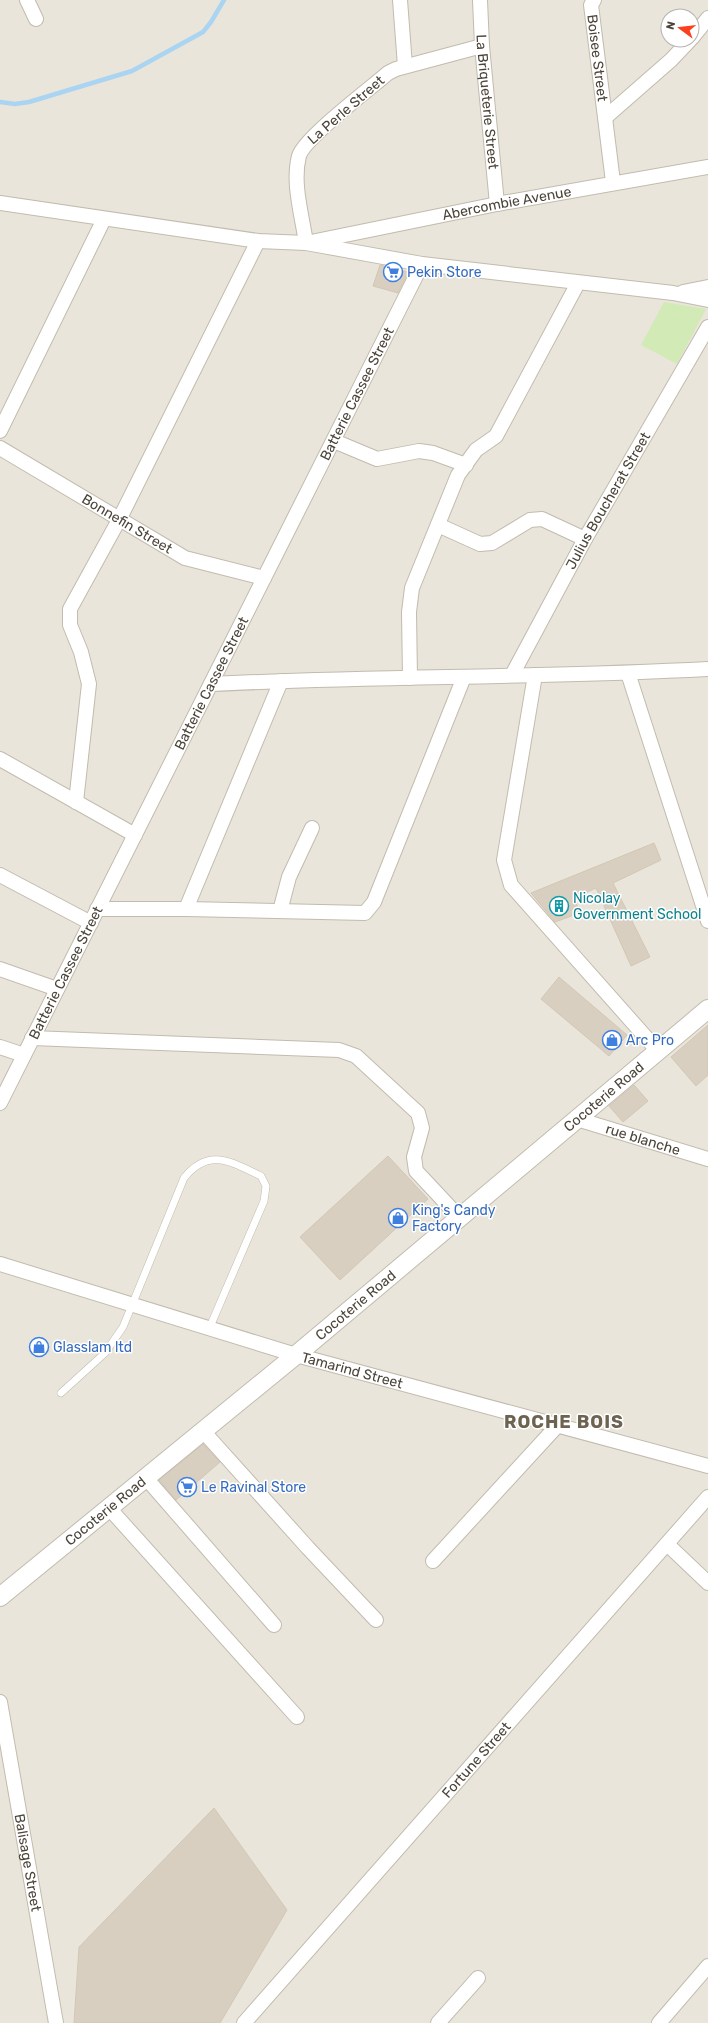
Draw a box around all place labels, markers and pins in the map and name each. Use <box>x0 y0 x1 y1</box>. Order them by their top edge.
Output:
supermarket icon: Pekin Store <box>382 261 404 283</box>
place label: Pekin Store <box>407 264 482 281</box>
place label: Nicolay Government School <box>573 890 701 923</box>
building icon: Nicolay Government School <box>548 895 570 917</box>
shop icon: Arc Pro <box>601 1029 623 1051</box>
place label: Arc Pro <box>626 1032 674 1049</box>
place label: King's Candy Factory <box>412 1202 496 1235</box>
shop icon: King's Candy Factory <box>387 1207 409 1229</box>
shop icon: Glasslam ltd <box>28 1336 50 1358</box>
place label: Glasslam ltd <box>53 1339 132 1356</box>
supermarket icon: Le Ravinal Store <box>176 1476 198 1498</box>
place label: Le Ravinal Store <box>201 1479 306 1496</box>

